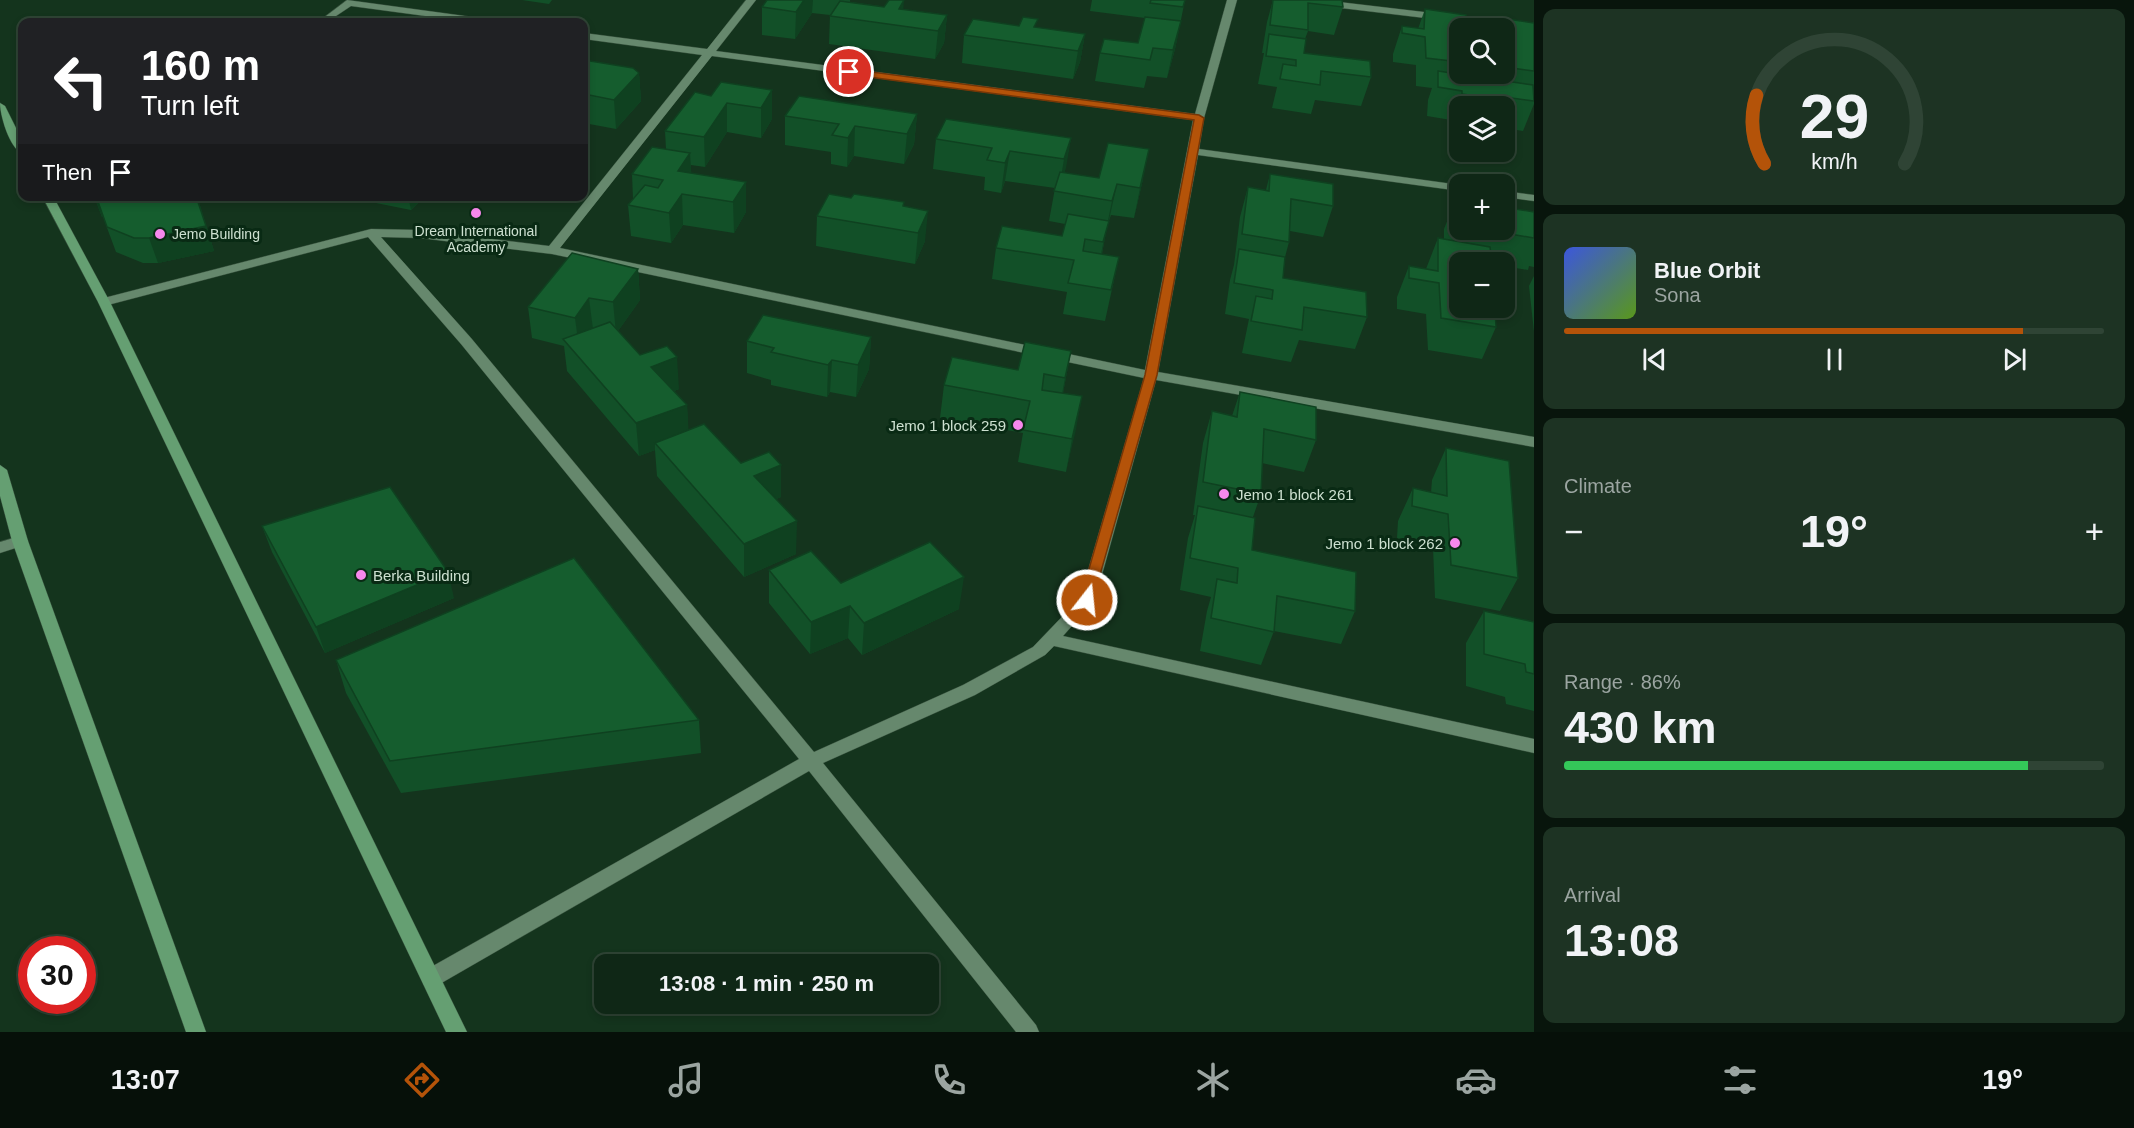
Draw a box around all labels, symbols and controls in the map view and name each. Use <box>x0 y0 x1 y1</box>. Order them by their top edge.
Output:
map controls <box>1449 18 1515 318</box>
button: search <box>1449 18 1515 84</box>
icon: left <box>42 42 120 120</box>
text: 160 m <box>141 42 260 89</box>
pin <box>823 46 874 97</box>
icon: arrive <box>832 55 865 88</box>
text: 29 <box>1799 82 1869 151</box>
text: Turn left <box>141 91 239 121</box>
button: layers <box>1449 96 1515 162</box>
text: km/h <box>1811 150 1857 174</box>
icon: arrive <box>104 156 137 189</box>
text: Then <box>42 160 92 185</box>
button: + <box>1449 174 1515 240</box>
marker: Dream International Academy <box>469 206 483 220</box>
place label: Dream International Academy <box>415 223 537 255</box>
place label: Jemo Building <box>172 226 260 242</box>
marker: Jemo Building <box>153 227 167 241</box>
button: − <box>1449 252 1515 318</box>
text: Blue Orbit <box>1654 258 1760 283</box>
text: Sona <box>1654 284 1701 306</box>
icon: previous <box>1638 343 1671 376</box>
icon: pause <box>1818 343 1851 376</box>
icon: next <box>1998 343 2031 376</box>
place label: Jemo 1 block 259 <box>888 417 1006 434</box>
marker: Jemo 1 block 259 <box>1011 418 1025 432</box>
text: Climate <box>1564 475 1632 497</box>
place label: Jemo 1 block 261 <box>1236 486 1354 503</box>
marker: Jemo 1 block 261 <box>1217 487 1231 501</box>
text: 19° <box>1800 506 1868 557</box>
text: − <box>1564 513 1583 550</box>
text: + <box>2085 513 2104 550</box>
place label: Jemo 1 block 262 <box>1325 535 1443 552</box>
marker: Jemo 1 block 262 <box>1448 536 1462 550</box>
place label: Berka Building <box>373 567 470 584</box>
marker: Berka Building <box>354 568 368 582</box>
position arrow <box>1055 568 1119 632</box>
text: Range · 86% <box>1564 671 1681 693</box>
text: 430 km <box>1564 702 1717 753</box>
text: Arrival <box>1564 884 1621 906</box>
text: 13:08 <box>1564 915 1679 966</box>
speed limit sign: 30 <box>18 936 96 1014</box>
text: 13:08 · 1 min · 250 m <box>659 971 874 996</box>
icon: directions <box>401 1059 443 1101</box>
icon: music <box>665 1059 707 1101</box>
icon: phone <box>928 1059 970 1101</box>
icon: climate <box>1192 1059 1234 1101</box>
icon: car <box>1455 1059 1497 1101</box>
icon: filters <box>1719 1059 1761 1101</box>
text: 13:07 <box>111 1065 180 1095</box>
text: 19° <box>1982 1065 2023 1095</box>

